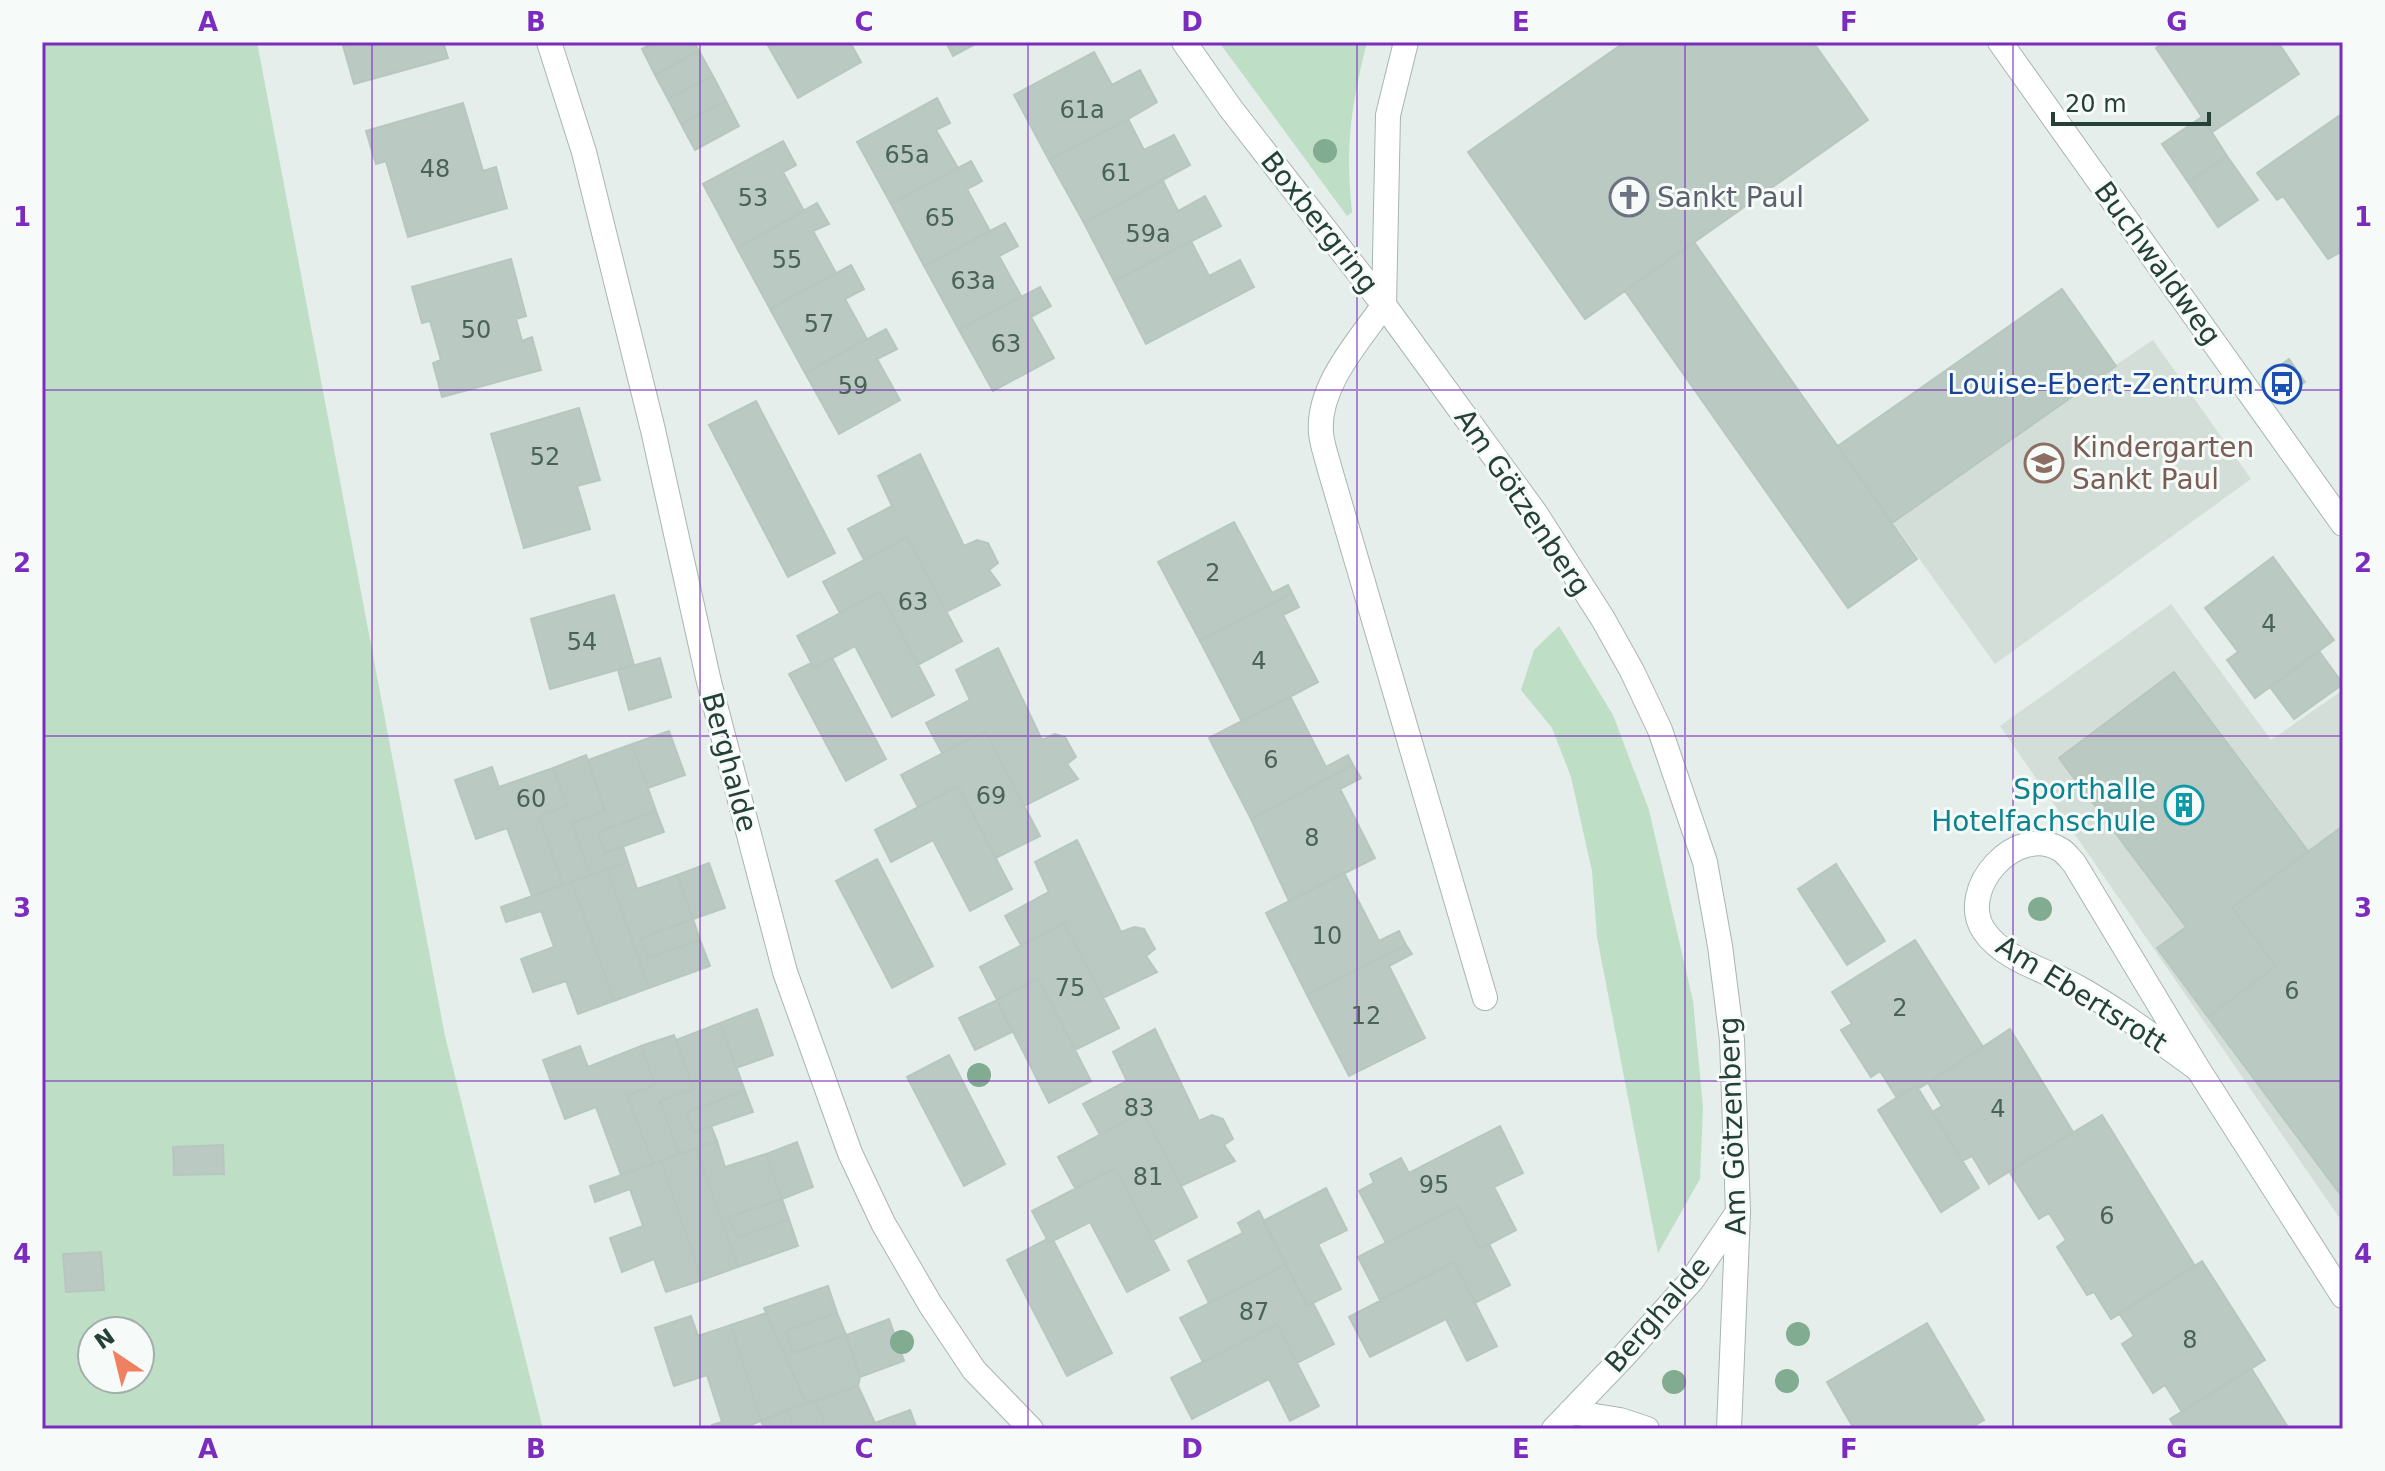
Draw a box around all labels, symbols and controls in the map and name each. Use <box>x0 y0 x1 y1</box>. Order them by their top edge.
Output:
text: A <box>198 7 218 37</box>
text: B <box>526 7 546 37</box>
text: C <box>854 7 874 37</box>
text: D <box>1181 7 1203 37</box>
text: E <box>1512 7 1530 37</box>
text: F <box>1840 7 1858 37</box>
text: G <box>2166 7 2188 37</box>
scale bar <box>2053 76 2209 126</box>
text: 20 m <box>2065 90 2127 118</box>
house number: 61a <box>1059 96 1105 124</box>
house number: 65a <box>884 141 930 169</box>
street label: Boxbergring <box>1254 145 1385 300</box>
house number: 48 <box>420 155 450 183</box>
house number: 61 <box>1101 159 1131 187</box>
street label: Buchwaldweg <box>2087 175 2228 351</box>
church icon: Sankt Paul <box>1608 176 1650 218</box>
place label: Sankt Paul <box>1657 181 1804 214</box>
house number: 53 <box>738 184 768 212</box>
text: 1 <box>13 202 31 232</box>
text: 1 <box>2354 202 2372 232</box>
house number: 65 <box>925 204 955 232</box>
house number: 59a <box>1125 220 1171 248</box>
house number: 55 <box>772 246 802 274</box>
house number: 63a <box>950 267 996 295</box>
house number: 57 <box>804 310 834 338</box>
house number: 50 <box>461 316 491 344</box>
house number: 63 <box>991 330 1021 358</box>
bus stop icon: Louise-Ebert-Zentrum <box>2261 363 2303 405</box>
place label: Louise-Ebert-Zentrum <box>1947 368 2254 401</box>
house number: 59 <box>838 372 868 400</box>
street label: Am Götzenberg <box>1448 402 1597 602</box>
place label: Kindergarten Sankt Paul <box>2072 431 2254 496</box>
school or university icon: Kindergarten Sankt Paul <box>2023 442 2065 484</box>
house number: 52 <box>530 443 560 471</box>
text: 2 <box>13 548 31 578</box>
text: 2 <box>2354 548 2372 578</box>
house number: 2 <box>1205 559 1221 587</box>
house number: 63 <box>898 588 928 616</box>
house number: 4 <box>2261 610 2277 638</box>
house number: 54 <box>567 628 597 656</box>
house number: 4 <box>1251 647 1267 675</box>
street label: Berghalde <box>695 689 764 835</box>
house number: 6 <box>1263 746 1279 774</box>
place label: Sporthalle Hotelfachschule <box>1931 773 2156 838</box>
house number: 69 <box>976 782 1006 810</box>
building icon: Sporthalle Hotelfachschule <box>2163 784 2205 826</box>
house number: 60 <box>516 785 546 813</box>
house number: 8 <box>1304 824 1320 852</box>
text: 3 <box>13 893 31 923</box>
text: 3 <box>2354 893 2372 923</box>
house number: 10 <box>1312 922 1342 950</box>
street label: Am Ebertsrott <box>1990 929 2173 1060</box>
house number: 75 <box>1055 974 1085 1002</box>
house number: 6 <box>2284 977 2300 1005</box>
house number: 2 <box>1892 994 1908 1022</box>
house number: 12 <box>1351 1002 1381 1030</box>
street label: Am Götzenberg <box>1712 1016 1753 1236</box>
house number: 83 <box>1124 1094 1154 1122</box>
house number: 4 <box>1990 1095 2006 1123</box>
house number: 81 <box>1133 1163 1163 1191</box>
house number: 95 <box>1419 1171 1449 1199</box>
house number: 6 <box>2099 1202 2115 1230</box>
text: 4 <box>13 1239 31 1269</box>
text: 4 <box>2354 1239 2372 1269</box>
street label: Berghalde <box>1598 1250 1717 1379</box>
house number: 87 <box>1239 1298 1269 1326</box>
north arrow <box>76 1315 156 1395</box>
text: N <box>90 1324 120 1355</box>
house number: 8 <box>2182 1326 2198 1354</box>
text: A <box>198 1434 218 1464</box>
text: B <box>526 1434 546 1464</box>
text: C <box>854 1434 874 1464</box>
text: D <box>1181 1434 1203 1464</box>
text: E <box>1512 1434 1530 1464</box>
text: F <box>1840 1434 1858 1464</box>
text: G <box>2166 1434 2188 1464</box>

